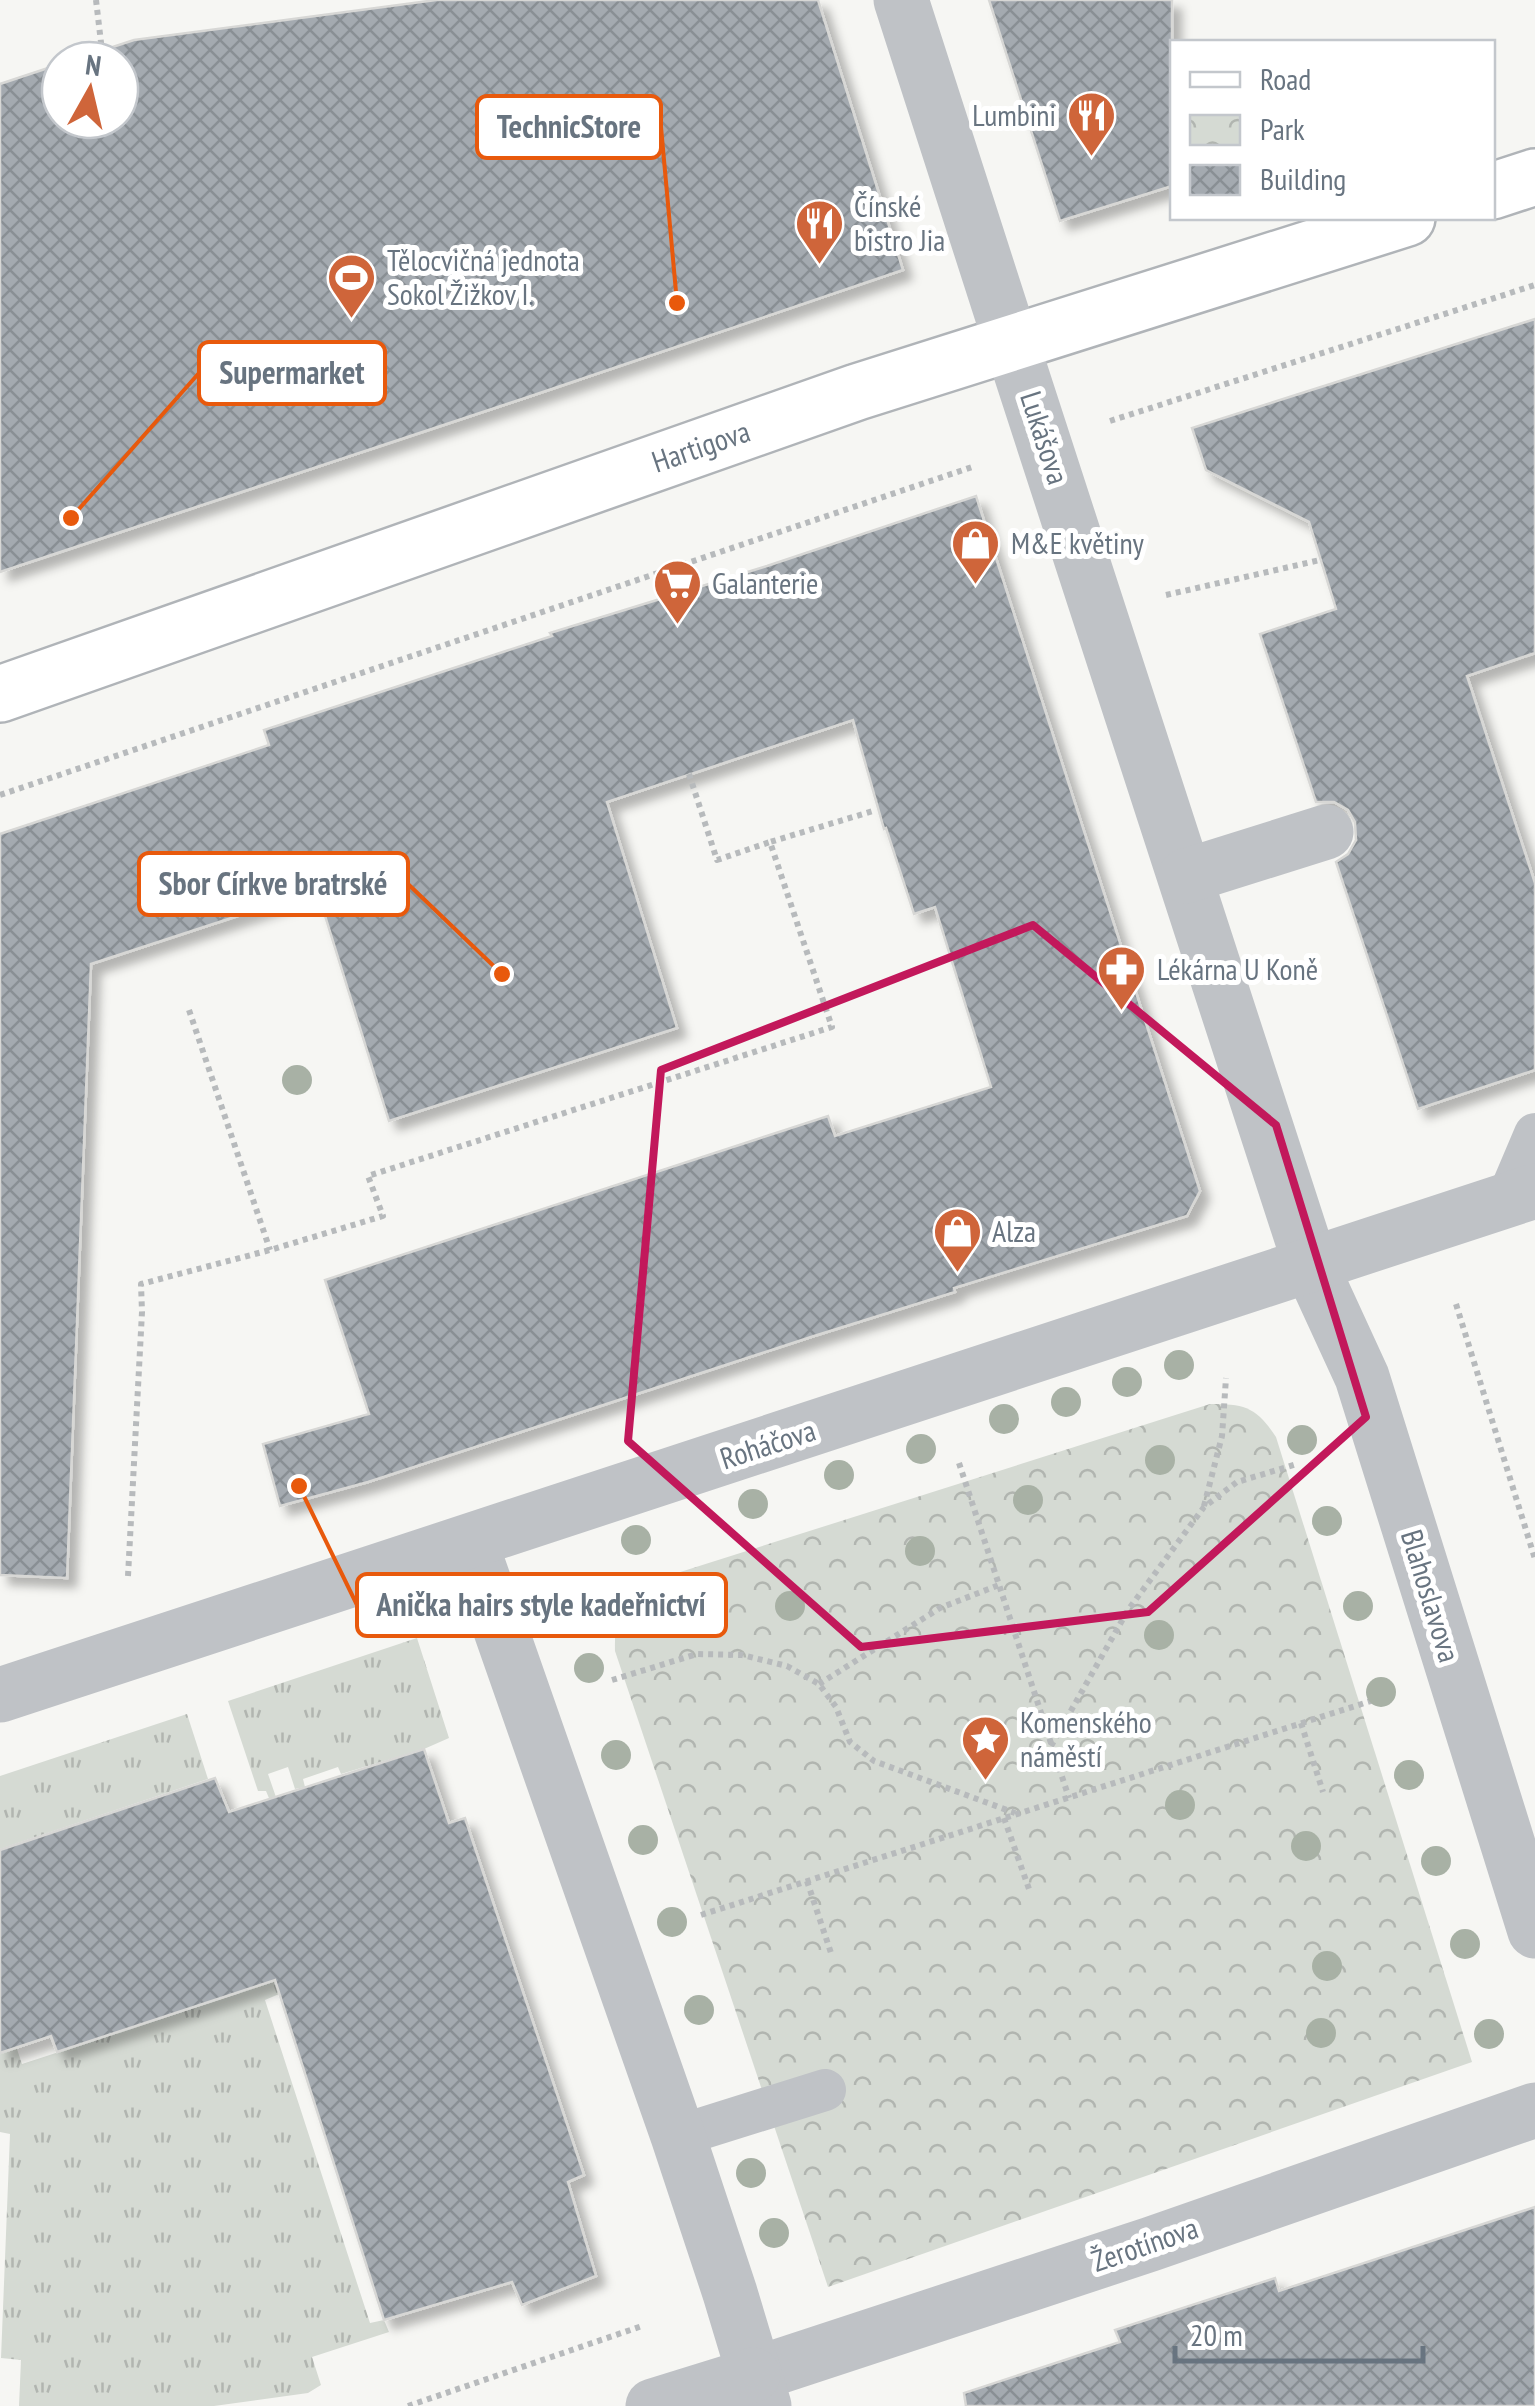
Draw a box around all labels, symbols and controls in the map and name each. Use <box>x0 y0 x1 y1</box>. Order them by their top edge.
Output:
north arrow <box>40 40 140 140</box>
legend <box>1170 40 1495 220</box>
text: N <box>83 45 104 84</box>
text: Road <box>1260 59 1311 98</box>
restaurant icon: Lumbini <box>1065 90 1117 158</box>
place label: Lumbini <box>972 95 1056 134</box>
callout: TechnicStore <box>477 96 661 158</box>
text: TechnicStore <box>497 105 641 147</box>
text: Park <box>1260 109 1305 148</box>
text: Building <box>1260 159 1346 198</box>
place label: Čínské bistro Jia <box>854 186 945 259</box>
restaurant icon: Čínské bistro Jia <box>793 198 845 266</box>
place label: Tělocvičná jednota Sokol Žižkov I. <box>387 240 580 313</box>
sports icon: Tělocvičná jednota Sokol Žižkov I. <box>326 252 378 320</box>
callout: Supermarket <box>199 342 385 404</box>
text: Supermarket <box>219 351 365 393</box>
street label: Lukášova <box>1012 386 1079 489</box>
street label: Hartigova <box>646 411 755 480</box>
shop icon: M&E květiny <box>950 518 1002 586</box>
place label: M&E květiny <box>1011 523 1145 562</box>
supermarket icon: Galanterie <box>651 558 703 626</box>
place label: Galanterie <box>712 563 818 602</box>
callout: Sbor Církve bratrské <box>139 853 408 915</box>
text: Sbor Církve bratrské <box>159 862 388 904</box>
pharmacy icon: Lékárna U Koně <box>1096 944 1148 1012</box>
place label: Lékárna U Koně <box>1157 949 1318 988</box>
shop icon: Alza <box>931 1206 983 1274</box>
place label: Alza <box>992 1211 1036 1250</box>
street label: Roháčova <box>715 1410 820 1477</box>
street label: Blahoslavova <box>1393 1525 1470 1666</box>
callout: Anička hairs style kadeřnictví <box>357 1574 726 1636</box>
text: Anička hairs style kadeřnictví <box>375 1583 707 1625</box>
place label: Komenského náměstí <box>1020 1702 1152 1775</box>
place icon: Komenského náměstí <box>959 1714 1011 1782</box>
street label: Žerotínova <box>1086 2207 1203 2280</box>
scale bar <box>1175 2301 1422 2363</box>
text: 20 m <box>1190 2315 1243 2354</box>

